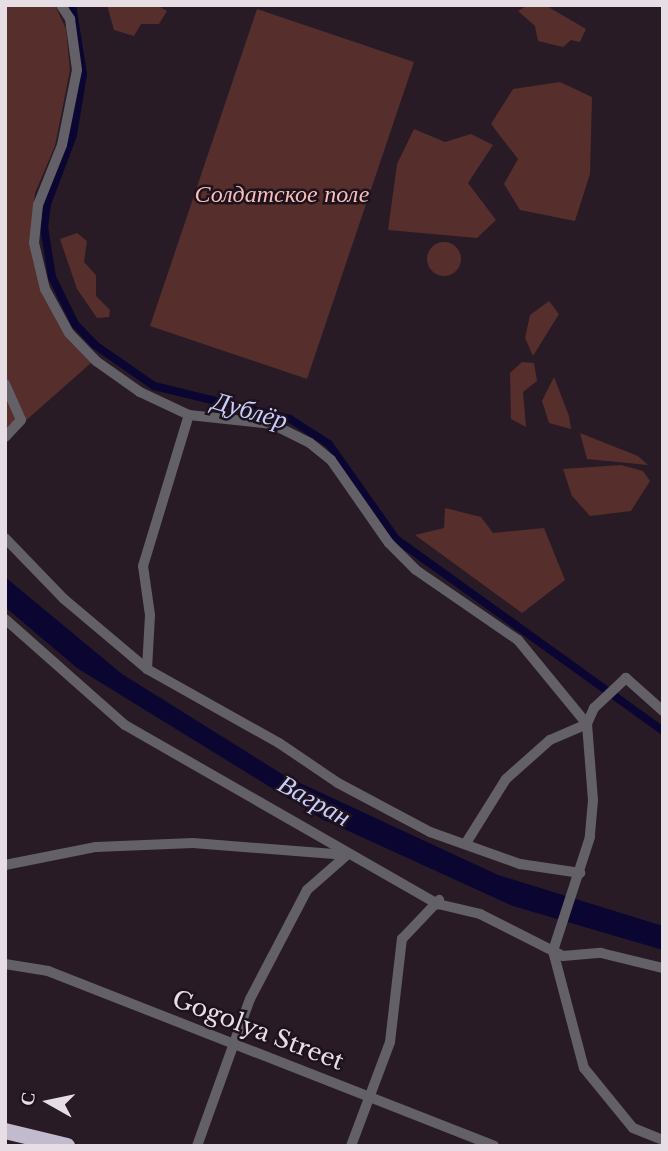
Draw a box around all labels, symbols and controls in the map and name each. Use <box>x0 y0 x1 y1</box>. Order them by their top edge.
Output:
park label: Солдатское поле <box>195 180 369 208</box>
water label: Дублёр <box>209 385 291 437</box>
water label: Вагран <box>272 768 356 834</box>
street label: Gogolya Street <box>168 984 348 1076</box>
north arrow <box>14 1067 84 1137</box>
text: С <box>15 1090 40 1107</box>

